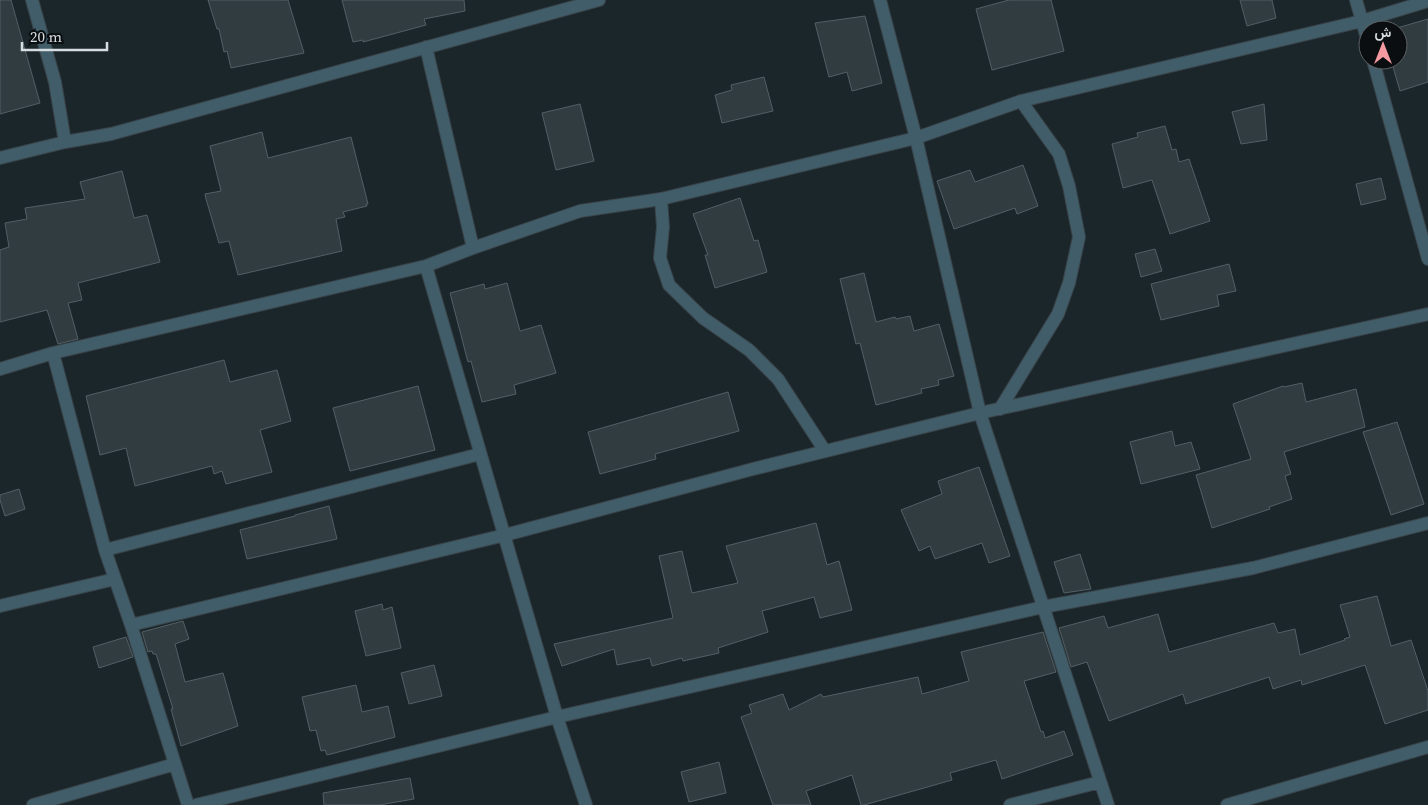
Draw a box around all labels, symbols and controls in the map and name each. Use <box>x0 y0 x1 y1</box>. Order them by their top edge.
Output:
scale bar <box>22 20 108 52</box>
north arrow <box>1358 20 1408 70</box>
text: ش <box>1375 22 1392 42</box>
text: 20 m <box>30 26 62 47</box>

